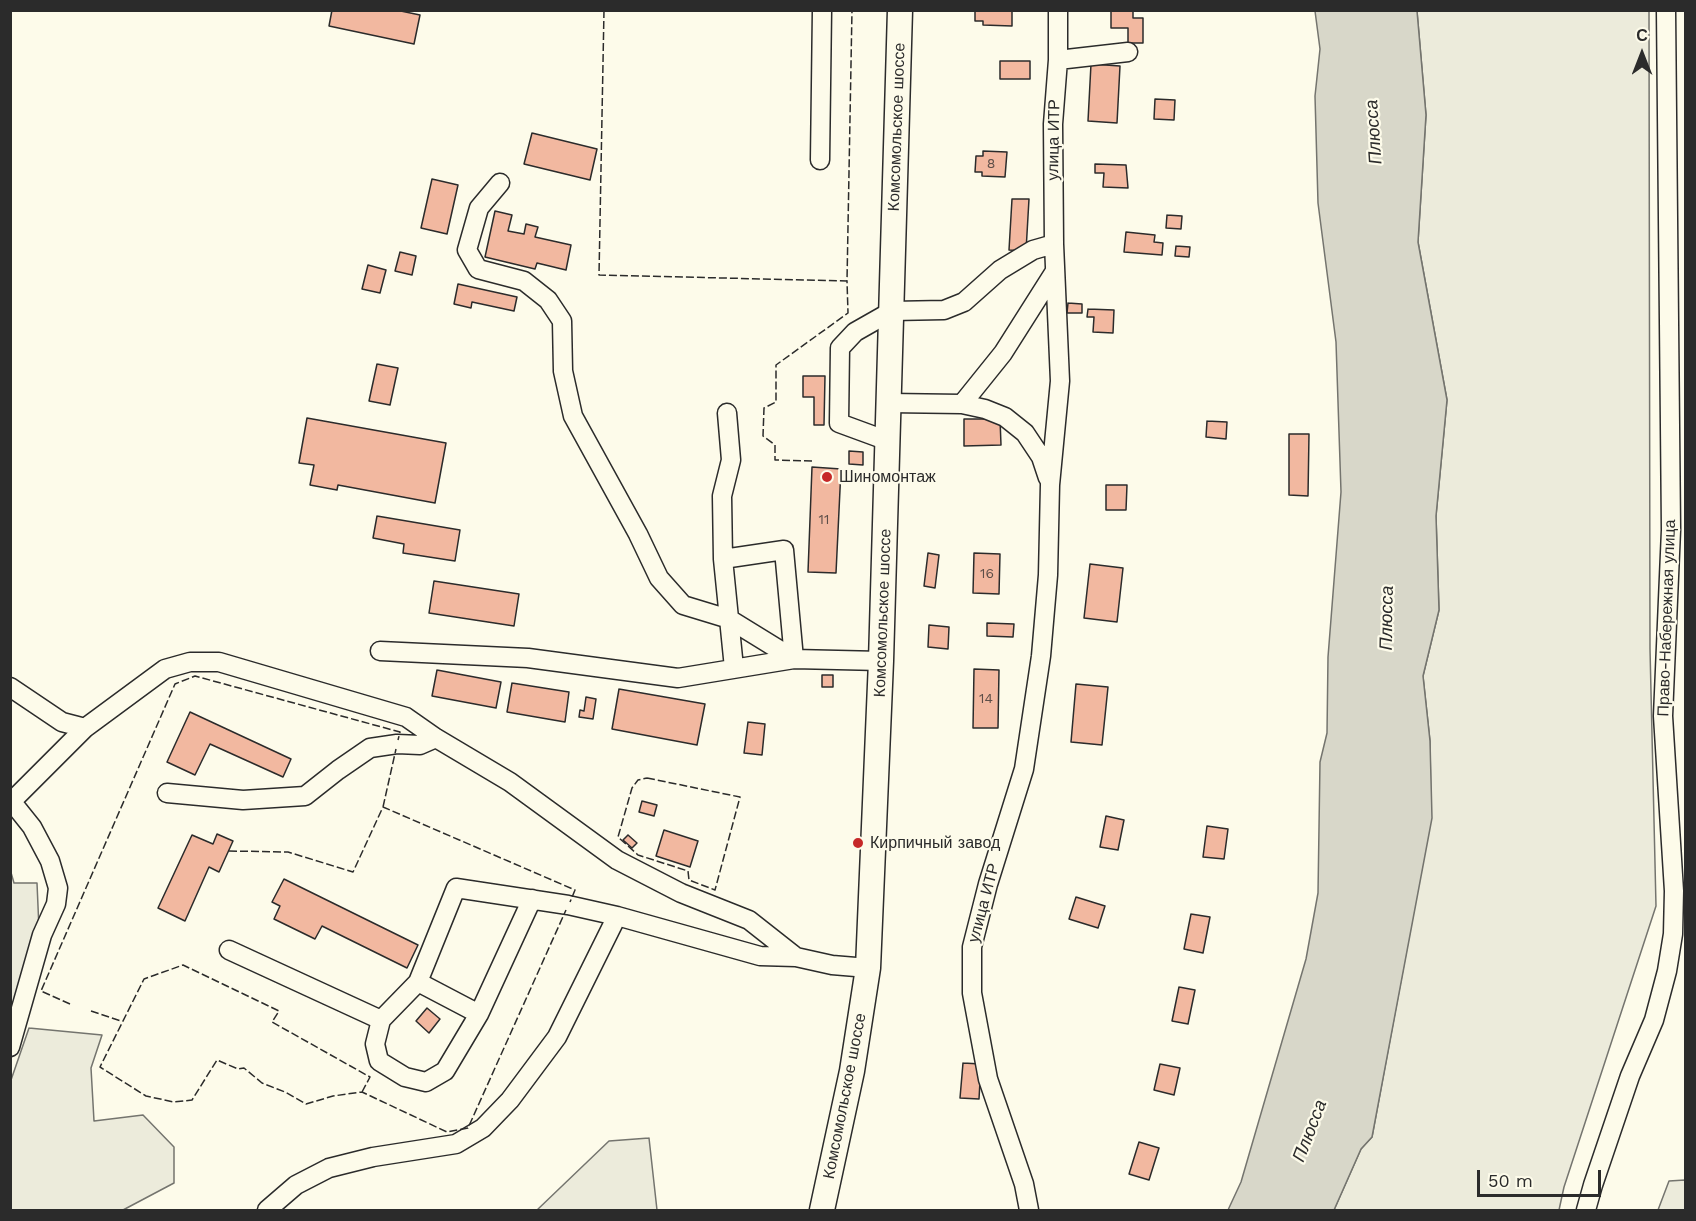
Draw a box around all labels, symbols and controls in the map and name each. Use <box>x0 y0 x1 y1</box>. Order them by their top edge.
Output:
north arrow <box>1612 24 1672 84</box>
text: С <box>1636 26 1648 45</box>
street label: Комсомольское шоссе <box>884 42 910 212</box>
street label: улица ИТР <box>1044 99 1064 181</box>
water label: Плюсса <box>1361 99 1387 165</box>
house number: 8 <box>987 156 995 172</box>
place label: Шиномонтаж <box>839 467 936 487</box>
marker: Шиномонтаж <box>820 470 834 484</box>
house number: 11 <box>819 512 829 528</box>
street label: Право-Набережная улица <box>1654 519 1680 717</box>
street label: Комсомольское шоссе <box>870 528 896 698</box>
house number: 16 <box>980 566 994 582</box>
water label: Плюсса <box>1376 585 1398 651</box>
house number: 14 <box>979 691 993 707</box>
place label: Кирпичный завод <box>870 833 1000 853</box>
marker: Кирпичный завод <box>851 836 865 850</box>
street label: улица ИТР <box>964 861 1004 945</box>
street label: Комсомольское шоссе <box>819 1011 871 1181</box>
water label: Плюсса <box>1288 1097 1332 1165</box>
scale bar <box>1480 1158 1604 1196</box>
text: 50 m <box>1488 1170 1533 1191</box>

